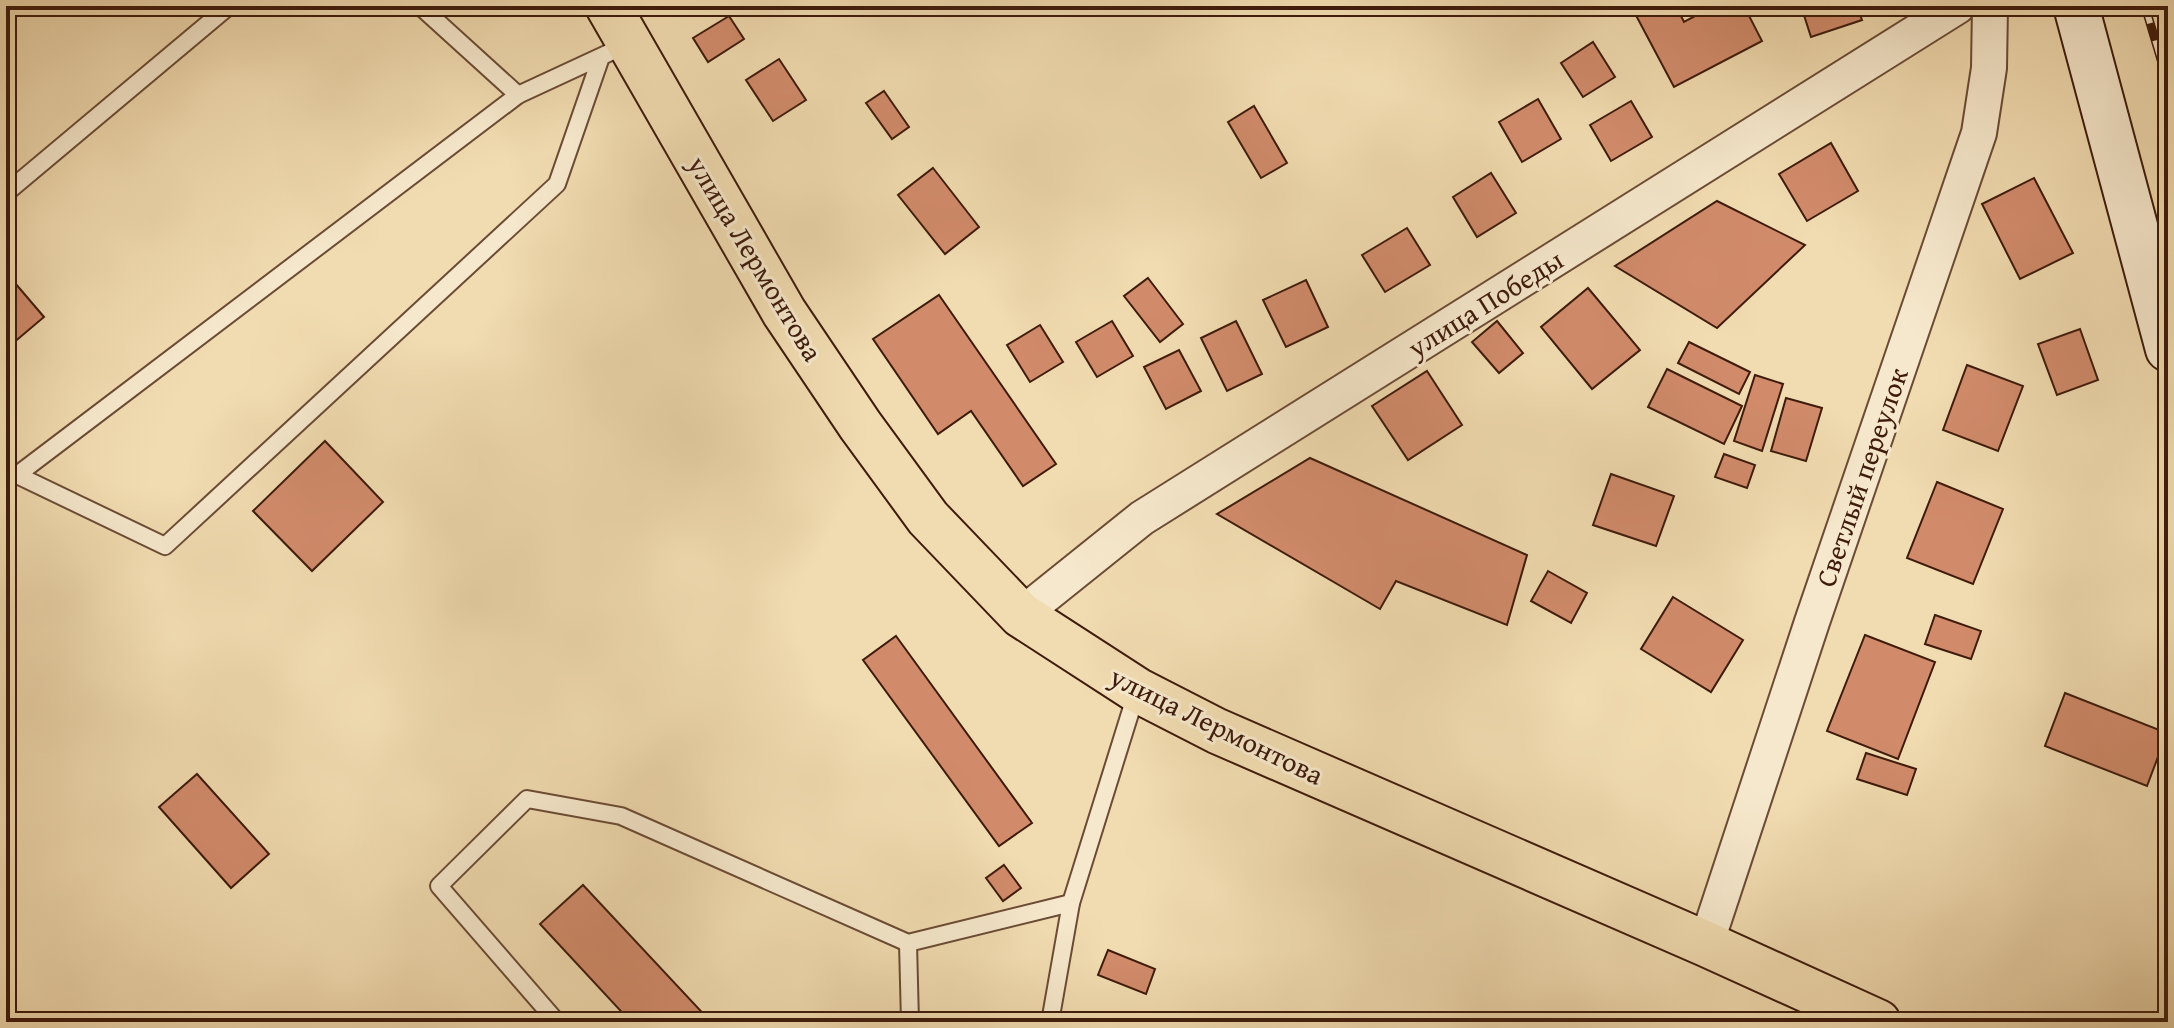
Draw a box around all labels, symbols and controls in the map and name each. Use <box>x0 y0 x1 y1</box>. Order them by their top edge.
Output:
street label: улица Лермонтова <box>678 147 834 369</box>
street label: улица Победы <box>1398 239 1571 368</box>
street label: Светлый переулок <box>1804 362 1918 592</box>
street label: улица Лермонтова <box>1102 655 1331 795</box>

